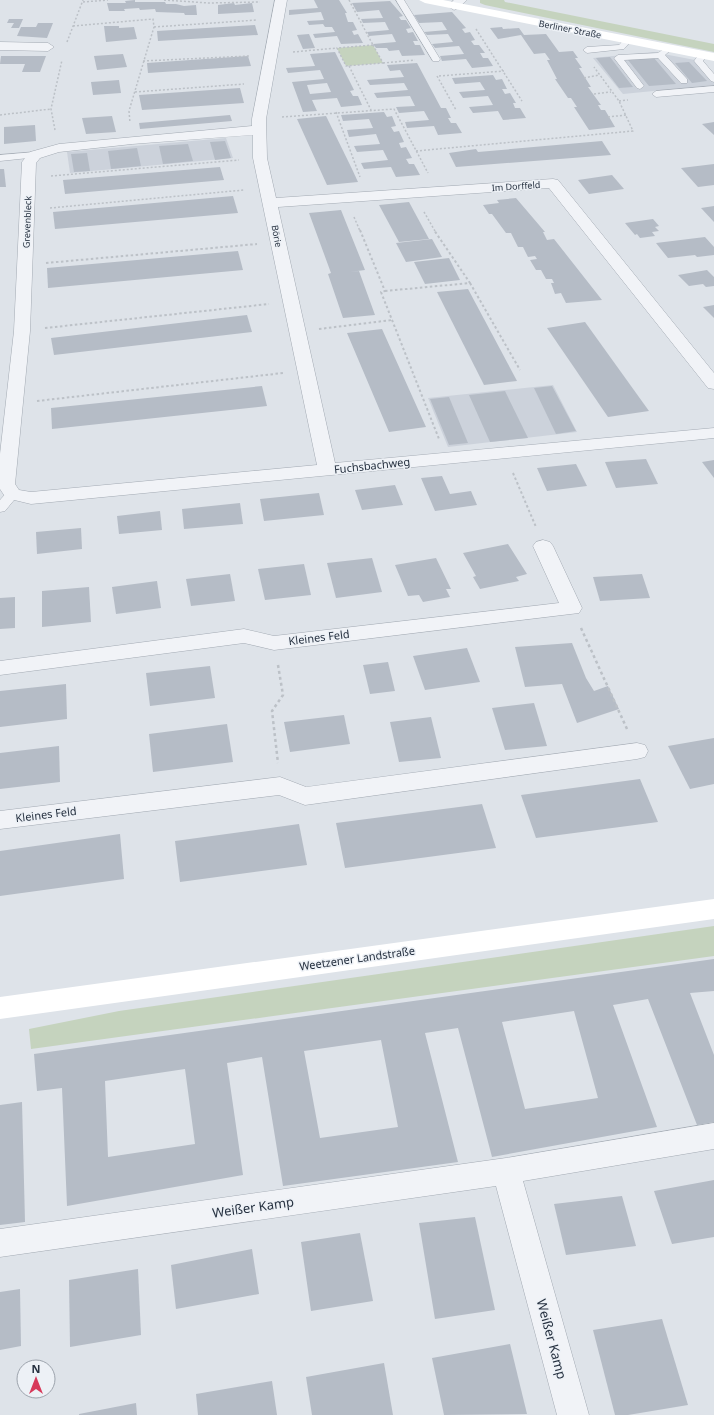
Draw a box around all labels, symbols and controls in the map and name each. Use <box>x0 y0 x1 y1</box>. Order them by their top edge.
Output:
street label: Berliner Straße <box>538 17 602 41</box>
street label: Im Dorffeld <box>491 178 541 194</box>
street label: Grevenbleck <box>20 195 34 248</box>
street label: Börie <box>268 224 286 248</box>
street label: Fuchsbachweg <box>333 454 411 476</box>
street label: Kleines Feld <box>288 626 350 648</box>
street label: Kleines Feld <box>15 803 77 825</box>
street label: Weetzener Landstraße <box>298 942 416 974</box>
street label: Weißer Kamp <box>211 1192 295 1222</box>
street label: Weißer Kamp <box>533 1297 571 1381</box>
north arrow <box>16 1359 56 1399</box>
text: N <box>32 1361 40 1376</box>

